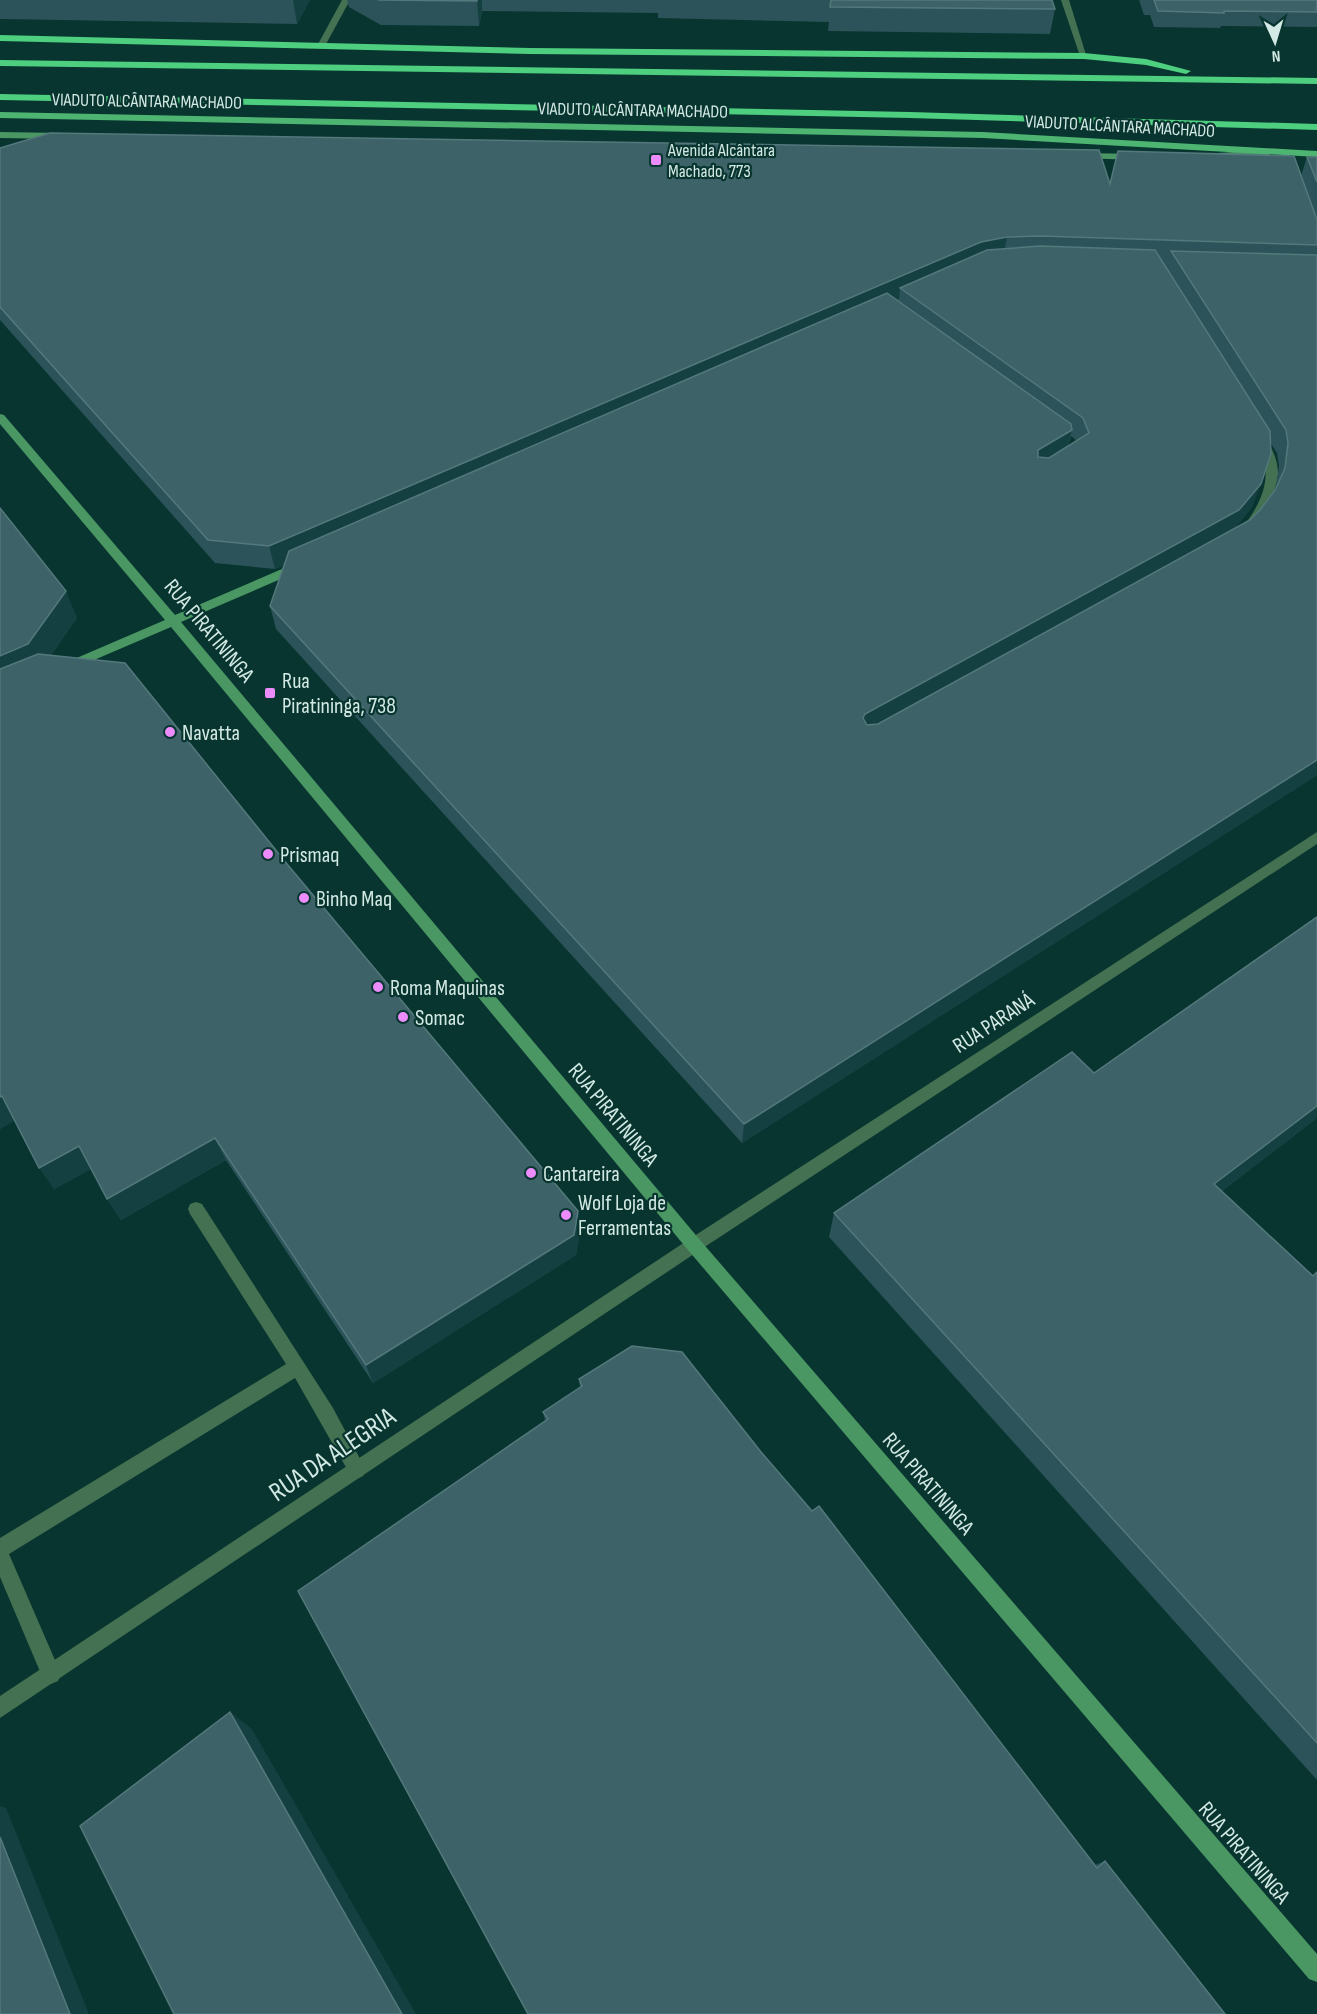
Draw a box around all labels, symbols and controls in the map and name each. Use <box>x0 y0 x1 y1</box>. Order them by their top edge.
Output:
north arrow <box>1245 12 1305 72</box>
text: N <box>1271 46 1281 65</box>
street label: VIADUTO ALCÂNTARA MACHADO <box>52 89 242 114</box>
street label: VIADUTO ALCÂNTARA MACHADO <box>538 98 728 123</box>
street label: VIADUTO ALCÂNTARA MACHADO <box>1024 111 1216 142</box>
place label: Avenida Alcântara Machado, 773 <box>667 140 775 182</box>
marker: Avenida Alcântara Machado, 773 <box>649 153 663 167</box>
street label: RUA PIRATININGA <box>158 574 260 689</box>
place label: Rua Piratininga, 738 <box>282 668 396 720</box>
marker: Rua Piratininga, 738 <box>263 686 277 700</box>
place label: Navatta <box>182 720 240 747</box>
marker: Navatta <box>163 725 177 739</box>
place label: Prismaq <box>280 842 339 869</box>
marker: Prismaq <box>261 847 275 861</box>
place label: Binho Maq <box>316 886 392 913</box>
marker: Binho Maq <box>297 891 311 905</box>
place label: Roma Maquinas <box>390 975 505 1002</box>
marker: Roma Maquinas <box>371 980 385 994</box>
street label: RUA PARANÁ <box>948 987 1040 1060</box>
place label: Somac <box>415 1005 465 1032</box>
marker: Somac <box>396 1010 410 1024</box>
street label: RUA PIRATININGA <box>562 1058 664 1173</box>
place label: Cantareira <box>543 1161 620 1188</box>
marker: Cantareira <box>524 1166 538 1180</box>
place label: Wolf Loja de Ferramentas <box>578 1190 671 1242</box>
marker: Wolf Loja de Ferramentas <box>559 1208 573 1222</box>
street label: RUA DA ALEGRIA <box>263 1401 402 1509</box>
street label: RUA PIRATININGA <box>876 1427 980 1541</box>
street label: RUA PIRATININGA <box>1192 1796 1296 1910</box>

